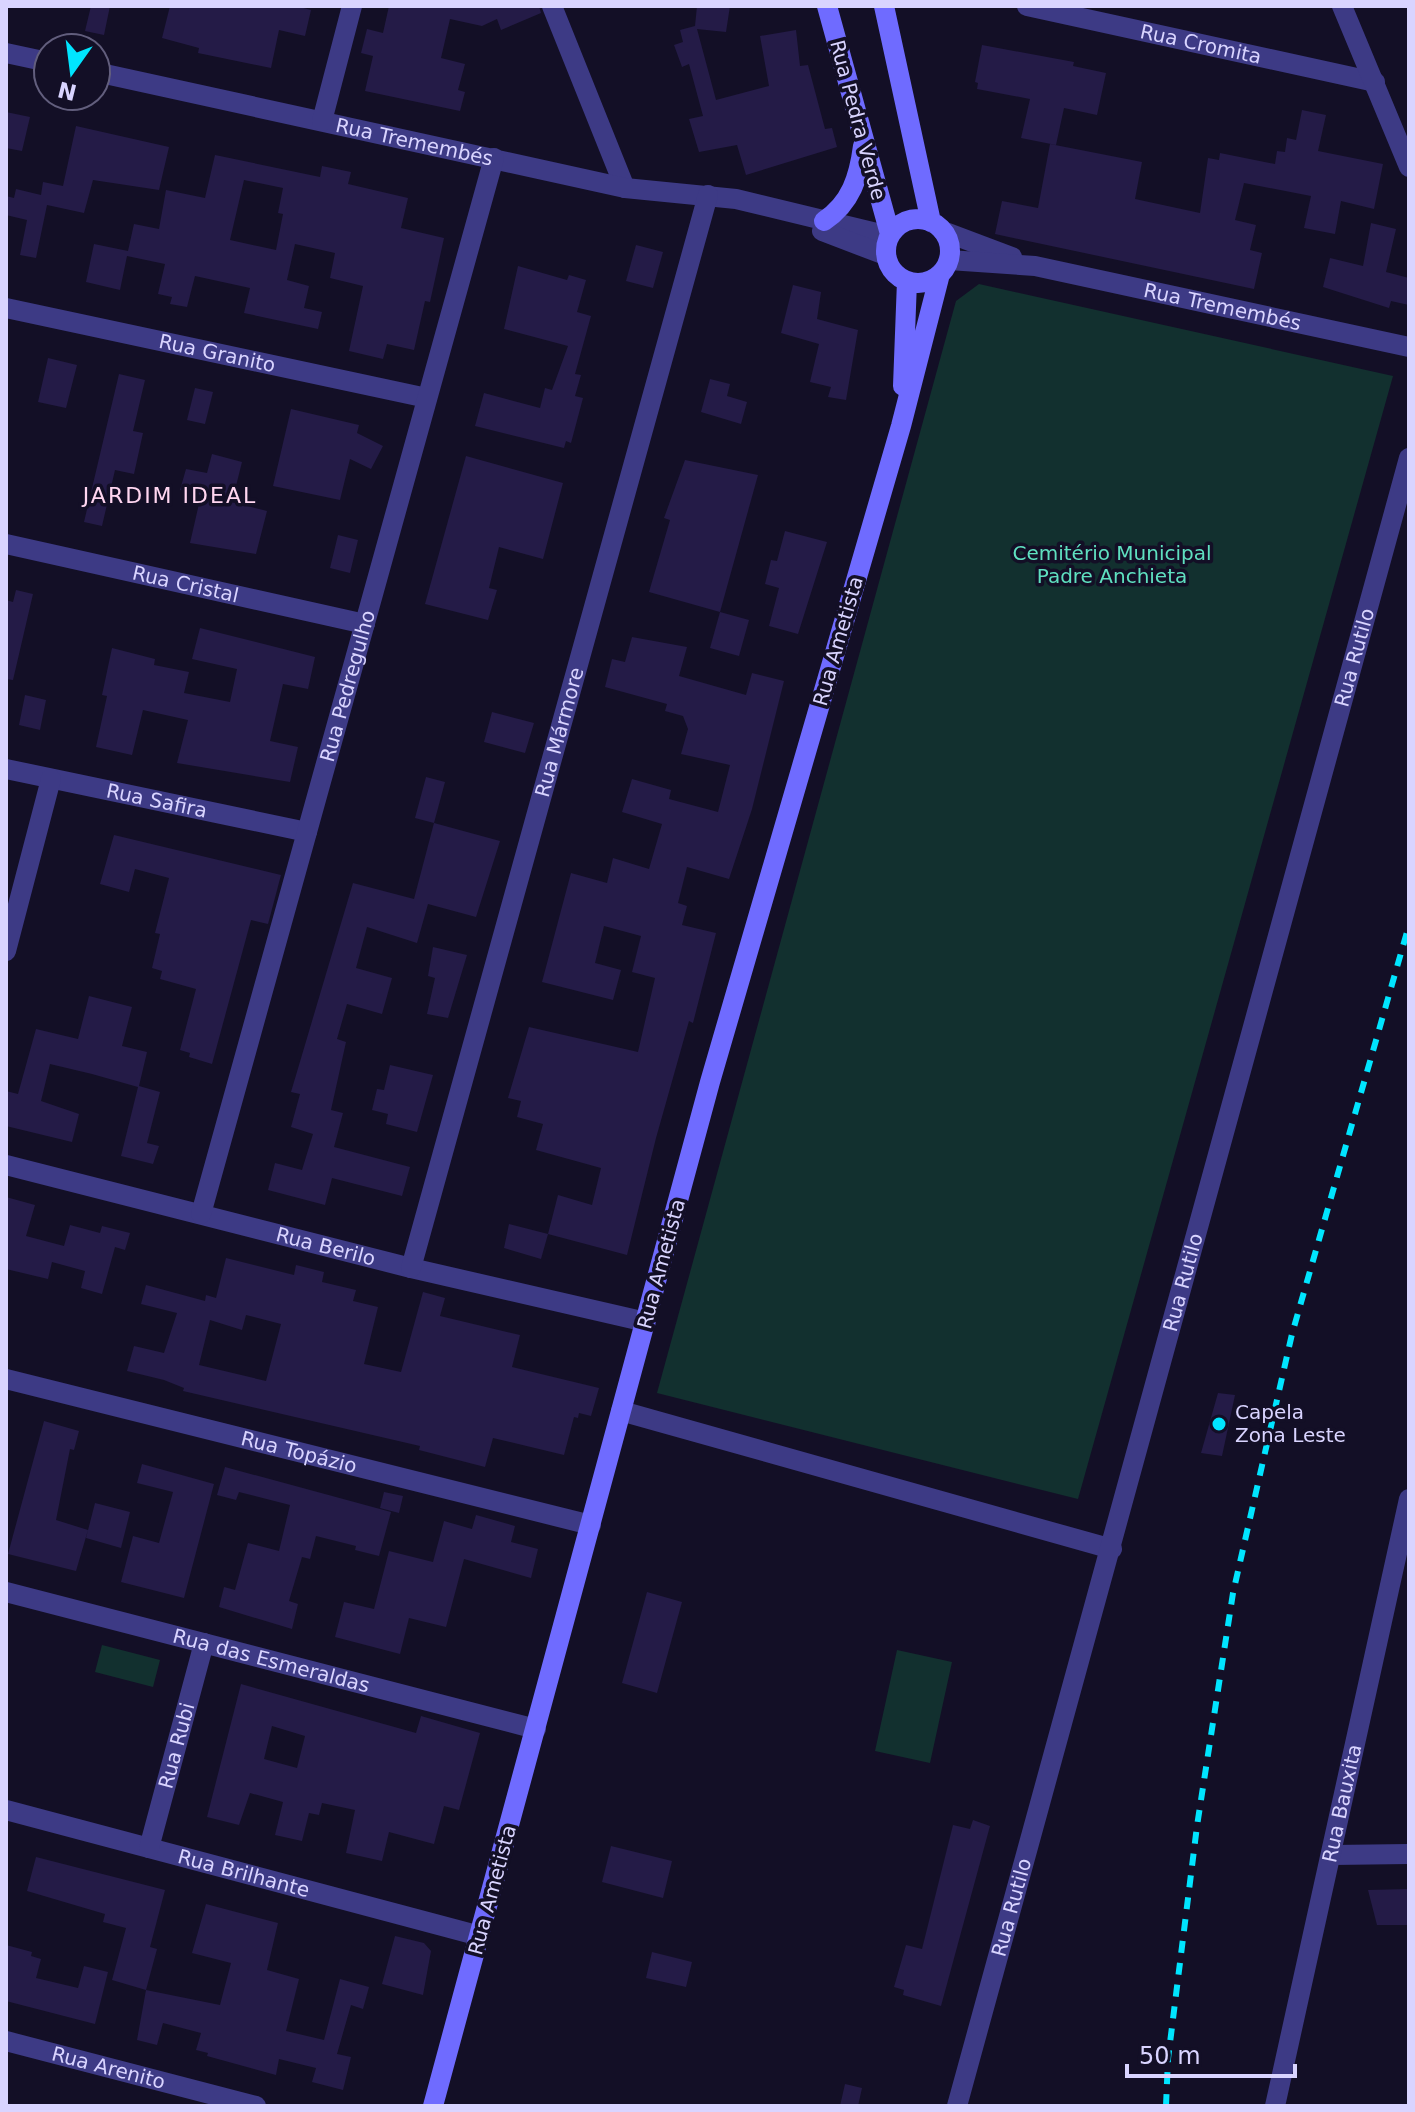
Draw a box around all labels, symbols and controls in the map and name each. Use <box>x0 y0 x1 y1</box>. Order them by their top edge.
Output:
street label: Rua Cromita <box>1138 19 1264 69</box>
north arrow <box>32 32 112 112</box>
street label: Rua Pedra Verde <box>825 37 891 203</box>
text: N <box>55 77 79 105</box>
street label: Rua Tremembés <box>334 113 495 171</box>
street label: Rua Tremembés <box>1142 278 1303 335</box>
street label: Rua Granito <box>157 329 278 377</box>
district label: JARDIM IDEAL <box>81 483 257 508</box>
park label: Cemitério Municipal Padre Anchieta <box>1012 541 1212 588</box>
street label: Rua Cristal <box>130 561 241 607</box>
street label: Rua Ametista <box>808 573 868 709</box>
street label: Rua Rutilo <box>1329 606 1379 709</box>
street label: Rua Pedregulho <box>315 607 380 765</box>
street label: Rua Mármore <box>530 665 589 800</box>
street label: Rua Safira <box>104 778 209 823</box>
street label: Rua Ametista <box>632 1196 690 1332</box>
street label: Rua Berilo <box>273 1222 378 1271</box>
street label: Rua Rutilo <box>1158 1230 1208 1334</box>
place label: Capela Zona Leste <box>1235 1400 1346 1447</box>
marker: Capela Zona Leste <box>1210 1415 1228 1433</box>
street label: Rua Topázio <box>239 1426 359 1478</box>
street label: Rua das Esmeraldas <box>170 1624 372 1698</box>
street label: Rua Rubi <box>153 1700 199 1791</box>
street label: Rua Bauxita <box>1317 1742 1367 1865</box>
street label: Rua Ametista <box>463 1822 521 1958</box>
street label: Rua Brilhante <box>175 1844 312 1902</box>
street label: Rua Rutilo <box>987 1855 1036 1959</box>
scale bar <box>1127 2028 1295 2078</box>
street label: Rua Arenito <box>49 2041 168 2094</box>
text: 50 m <box>1139 2042 1201 2070</box>

